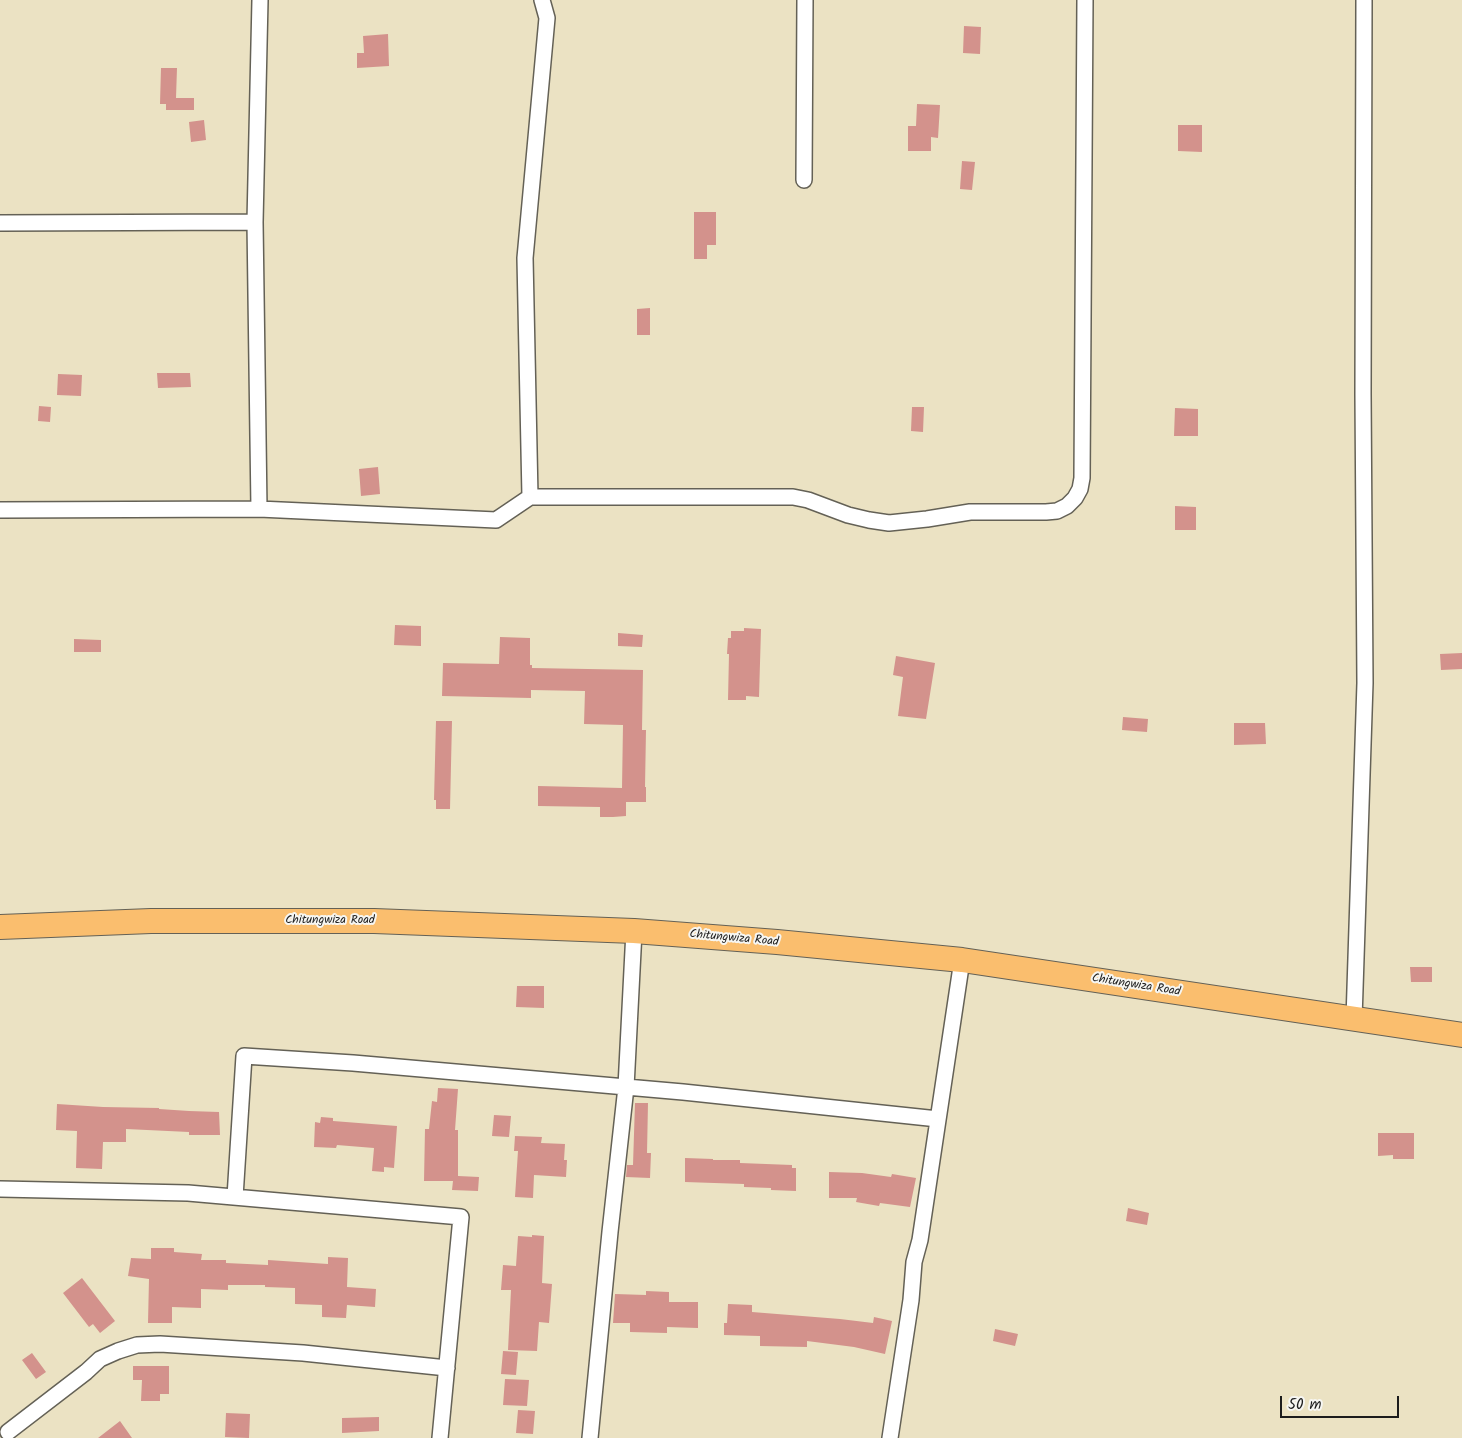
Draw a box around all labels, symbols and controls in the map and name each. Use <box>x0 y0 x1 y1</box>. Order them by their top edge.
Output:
street label: Chitungwiza Road <box>285 914 375 928</box>
street label: Chitungwiza Road <box>689 928 779 950</box>
street label: Chitungwiza Road <box>1091 972 1181 1000</box>
scale bar <box>1282 1386 1401 1418</box>
text: 50 m <box>1288 1393 1322 1417</box>

